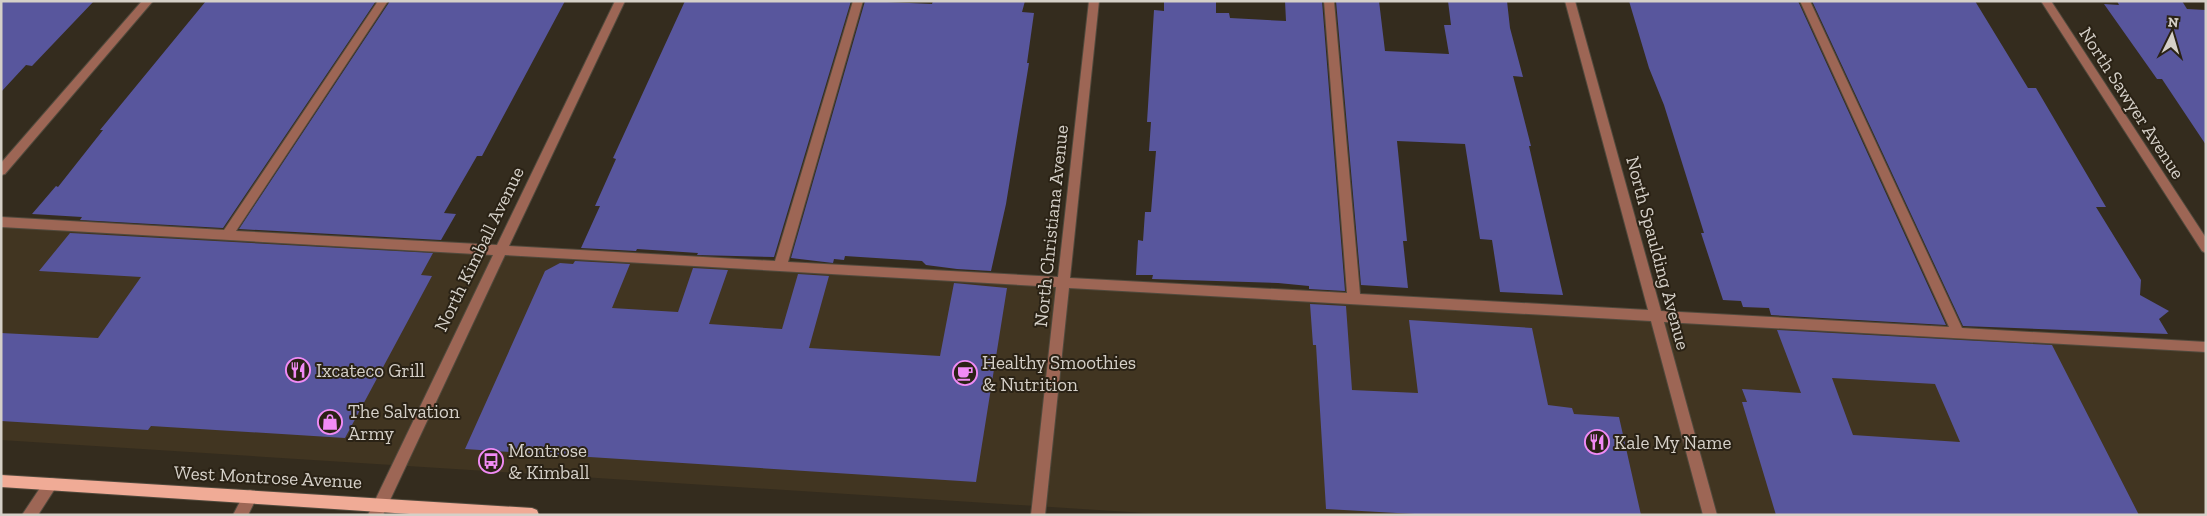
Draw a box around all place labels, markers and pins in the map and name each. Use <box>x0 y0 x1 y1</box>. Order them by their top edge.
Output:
place label: Healthy Smoothies & Nutrition <box>982 351 1136 396</box>
restaurant icon: Ixcateco Grill <box>285 357 311 383</box>
place label: Ixcateco Grill <box>316 359 425 382</box>
cafe icon: Healthy Smoothies & Nutrition <box>952 360 978 386</box>
place label: The Salvation Army <box>348 400 460 445</box>
shop icon: The Salvation Army <box>317 409 343 435</box>
restaurant icon: Kale My Name <box>1584 429 1610 455</box>
place label: Kale My Name <box>1614 431 1731 454</box>
place label: Montrose & Kimball <box>508 439 590 484</box>
bus stop icon: Montrose & Kimball <box>478 448 504 474</box>

